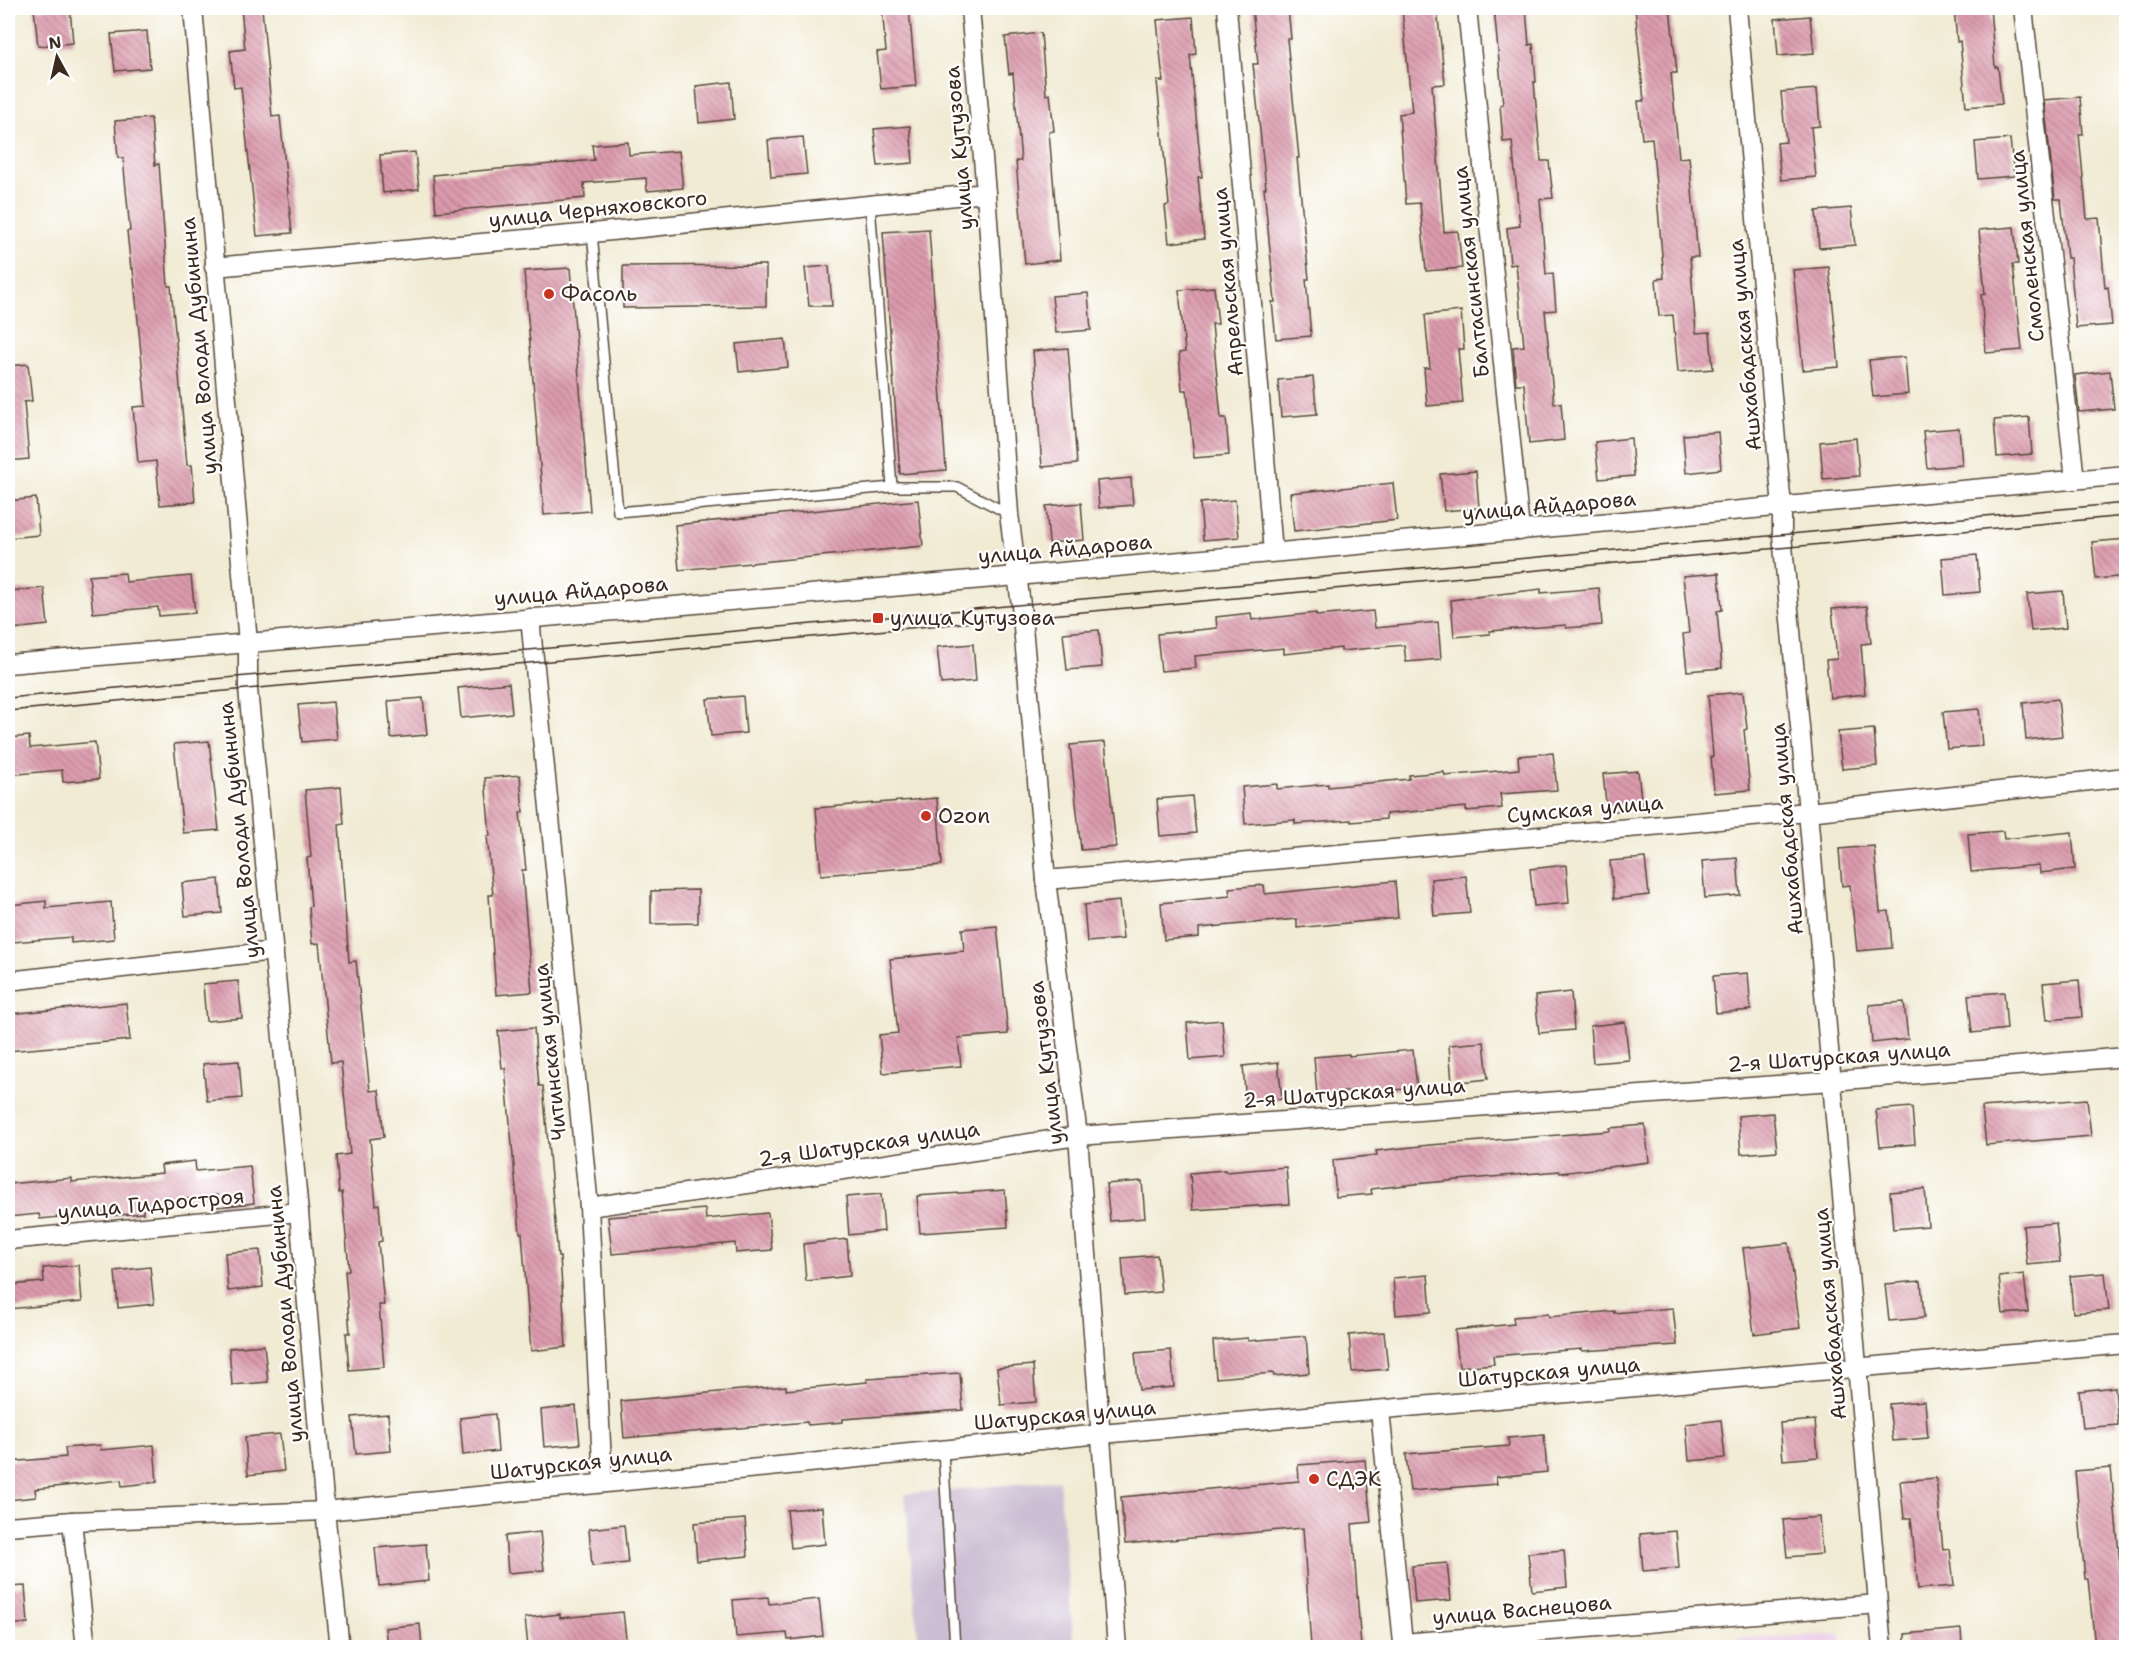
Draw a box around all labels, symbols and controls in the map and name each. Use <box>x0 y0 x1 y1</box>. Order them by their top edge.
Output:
north arrow <box>27 27 87 87</box>
text: N <box>47 31 63 54</box>
street label: улица Кутузова <box>938 65 980 231</box>
street label: Смоленская улица <box>2003 148 2051 344</box>
street label: Балтасинская улица <box>1446 165 1496 379</box>
street label: улица Черняховского <box>487 184 709 234</box>
street label: Апрельская улица <box>1206 186 1250 378</box>
street label: улица Володи Дубинина <box>174 216 224 476</box>
street label: Ашхабадская улица <box>1722 238 1768 452</box>
place label: Фасоль <box>561 280 637 308</box>
marker: Фасоль <box>542 287 556 301</box>
street label: улица Айдарова <box>1461 484 1637 528</box>
street label: улица Айдарова <box>977 527 1153 571</box>
street label: улица Айдарова <box>493 569 669 613</box>
place label: улица Кутузова <box>890 604 1055 632</box>
marker: улица Кутузова <box>871 611 885 625</box>
street label: улица Володи Дубинина <box>212 700 266 960</box>
street label: Ашхабадская улица <box>1764 722 1810 936</box>
street label: Сумская улица <box>1506 788 1664 830</box>
place label: Ozon <box>938 802 990 830</box>
marker: Ozon <box>919 809 933 823</box>
street label: Читинская улица <box>527 962 573 1142</box>
street label: улица Кутузова <box>1022 980 1070 1146</box>
street label: 2-я Шатурская улица <box>1727 1035 1951 1079</box>
street label: 2-я Шатурская улица <box>1242 1071 1466 1115</box>
street label: 2-я Шатурская улица <box>756 1115 982 1173</box>
street label: улица Гидростроя <box>56 1182 246 1226</box>
street label: улица Володи Дубинина <box>260 1184 310 1444</box>
street label: Ашхабадская улица <box>1807 1207 1853 1421</box>
street label: Шатурская улица <box>1457 1350 1641 1394</box>
street label: Шатурская улица <box>973 1393 1157 1437</box>
street label: Шатурская улица <box>489 1440 673 1486</box>
place label: СДЭК <box>1326 1465 1382 1493</box>
marker: СДЭК <box>1307 1472 1321 1486</box>
street label: улица Васнецова <box>1431 1588 1613 1632</box>

